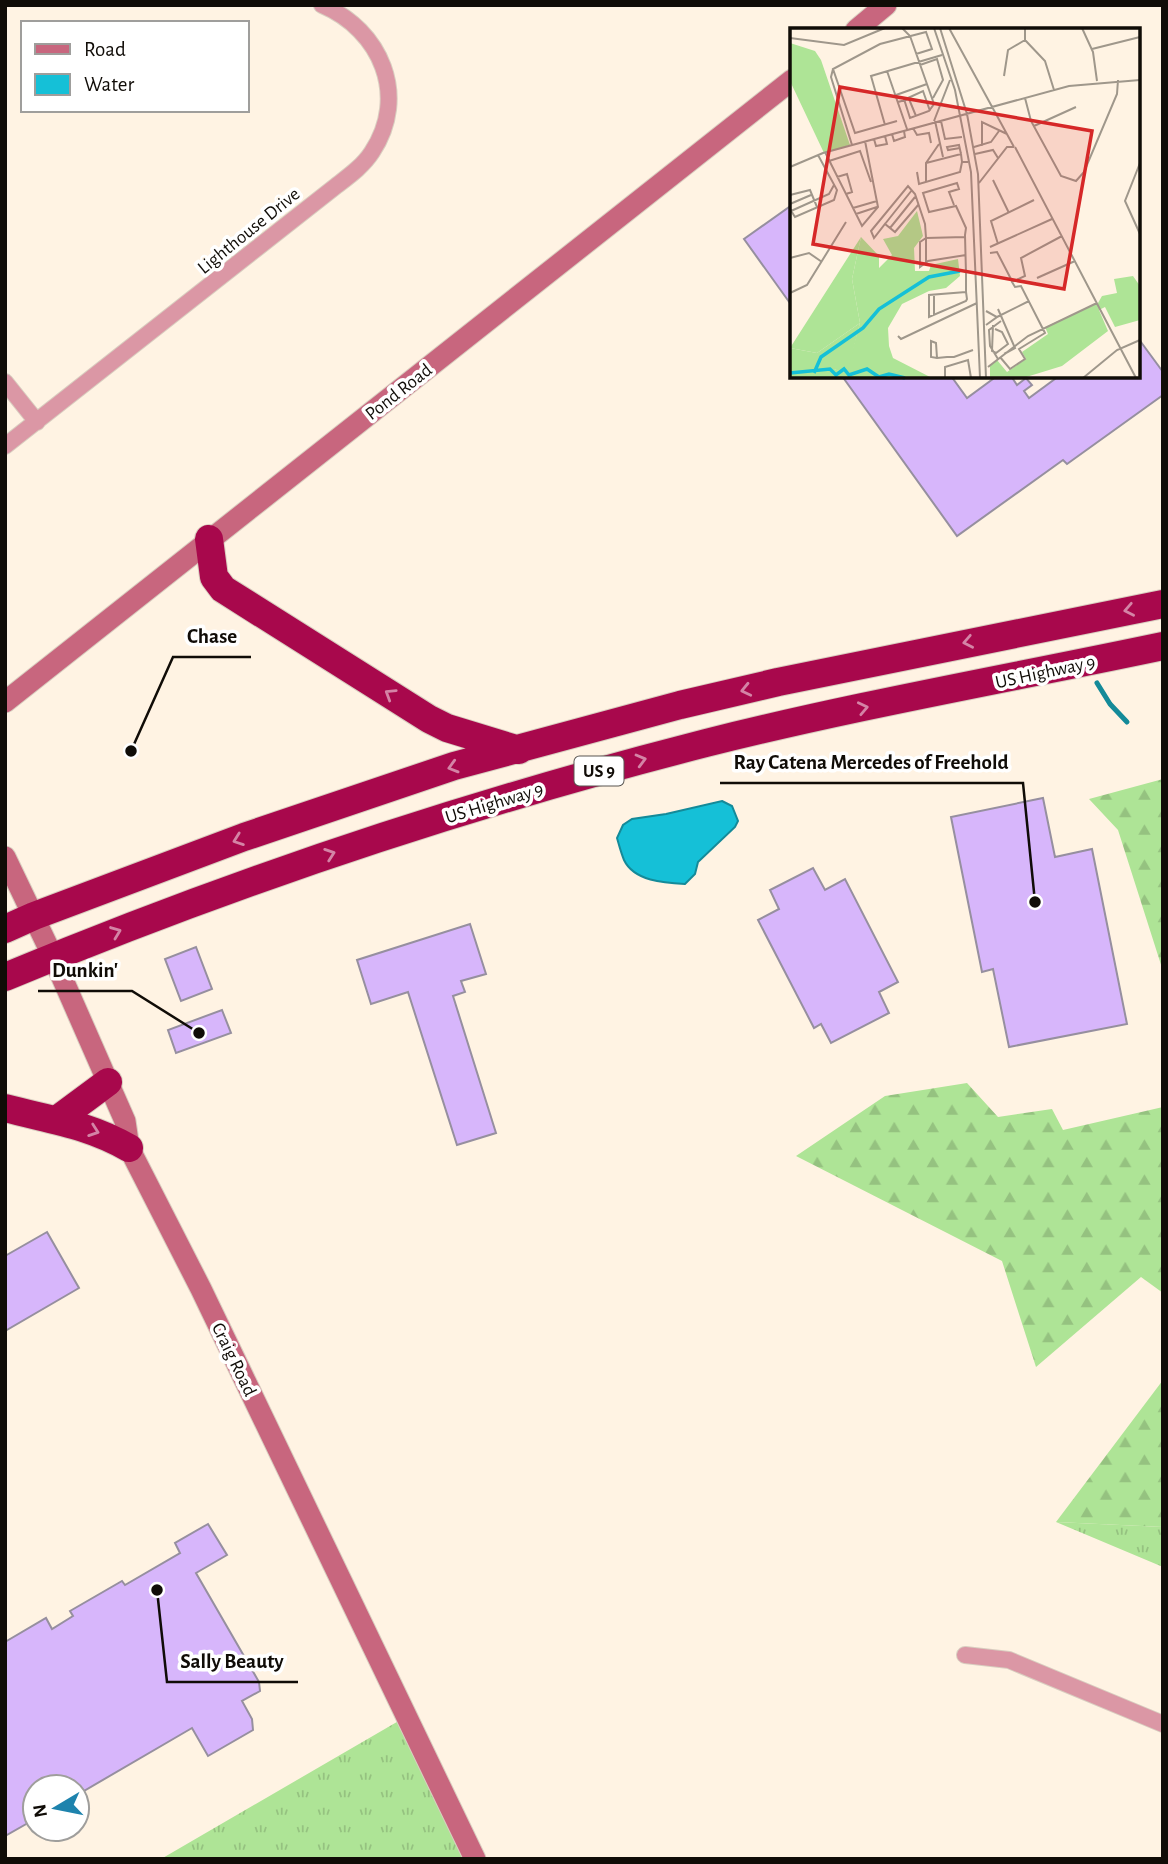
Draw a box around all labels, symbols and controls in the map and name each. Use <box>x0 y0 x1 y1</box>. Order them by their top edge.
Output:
legend <box>21 21 248 112</box>
inset map <box>790 28 1140 378</box>
text: Road <box>84 39 126 60</box>
text: Water <box>84 74 134 95</box>
street label: Lighthouse Drive <box>194 184 304 278</box>
street label: Pond Road <box>362 360 436 424</box>
one-way arrow <box>1123 602 1135 617</box>
callout: Chase <box>173 615 251 657</box>
text: Chase <box>187 626 237 647</box>
one-way arrow <box>962 634 974 649</box>
street label: US Highway 9 <box>994 653 1097 692</box>
one-way arrow <box>740 681 752 696</box>
one-way arrow <box>385 690 398 703</box>
one-way arrow <box>857 702 869 717</box>
callout: Ray Catena Mercedes of Freehold <box>720 741 1023 783</box>
text: Ray Catena Mercedes of Freehold <box>734 752 1008 773</box>
one-way arrow <box>635 754 647 768</box>
road number: US 9 <box>574 756 624 786</box>
one-way arrow <box>447 759 459 774</box>
street label: US Highway 9 <box>443 779 546 827</box>
one-way arrow <box>232 832 244 846</box>
one-way arrow <box>323 848 335 862</box>
one-way arrow <box>110 926 122 940</box>
callout: Dunkin' <box>38 949 132 991</box>
text: Dunkin' <box>52 960 118 981</box>
one-way arrow <box>88 1123 100 1137</box>
street label: Craig Road <box>208 1320 260 1399</box>
callout: Sally Beauty <box>167 1640 298 1682</box>
text: Sally Beauty <box>180 1651 284 1672</box>
north arrow <box>21 1773 91 1843</box>
text: N <box>30 1803 51 1819</box>

